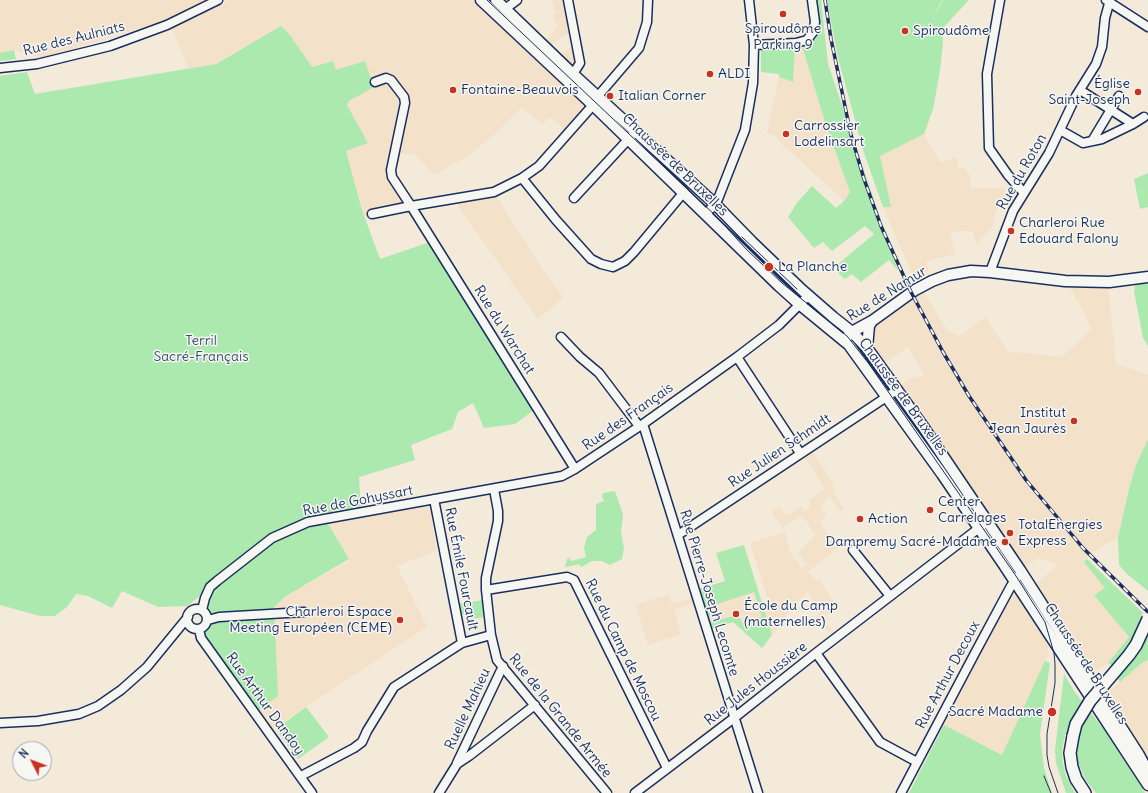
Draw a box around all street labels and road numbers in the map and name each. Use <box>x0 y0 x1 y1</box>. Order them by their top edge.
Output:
street label: Rue des Aulniats <box>22 18 126 60</box>
street label: Chaussée de Bruxelles <box>619 110 731 220</box>
street label: Rue du Roton <box>994 131 1050 213</box>
street label: Rue de Namur <box>844 263 930 325</box>
street label: Rue du Warchat <box>470 283 538 377</box>
street label: Chaussée de Bruxelles <box>855 335 951 459</box>
street label: Rue des Français <box>579 380 677 454</box>
street label: Rue Julien Schmidt <box>726 411 834 491</box>
street label: Rue de Gohyssart <box>301 482 415 520</box>
street label: Rue Émile Fourcault <box>441 506 481 632</box>
street label: Rue Pierre-Joseph Lecomte <box>676 508 742 678</box>
street label: Rue du Camp de Moscou <box>581 576 665 724</box>
street label: Chaussée de Bruxelles <box>1041 600 1131 728</box>
street label: Rue Arthur Decoux <box>912 618 984 732</box>
street label: Rue Jules Houssière <box>701 639 811 729</box>
street label: Rue Arthur Dandoy <box>222 649 308 759</box>
street label: Rue de la Grande Armée <box>505 651 615 781</box>
street label: Ruelle Mahieu <box>442 666 494 752</box>

